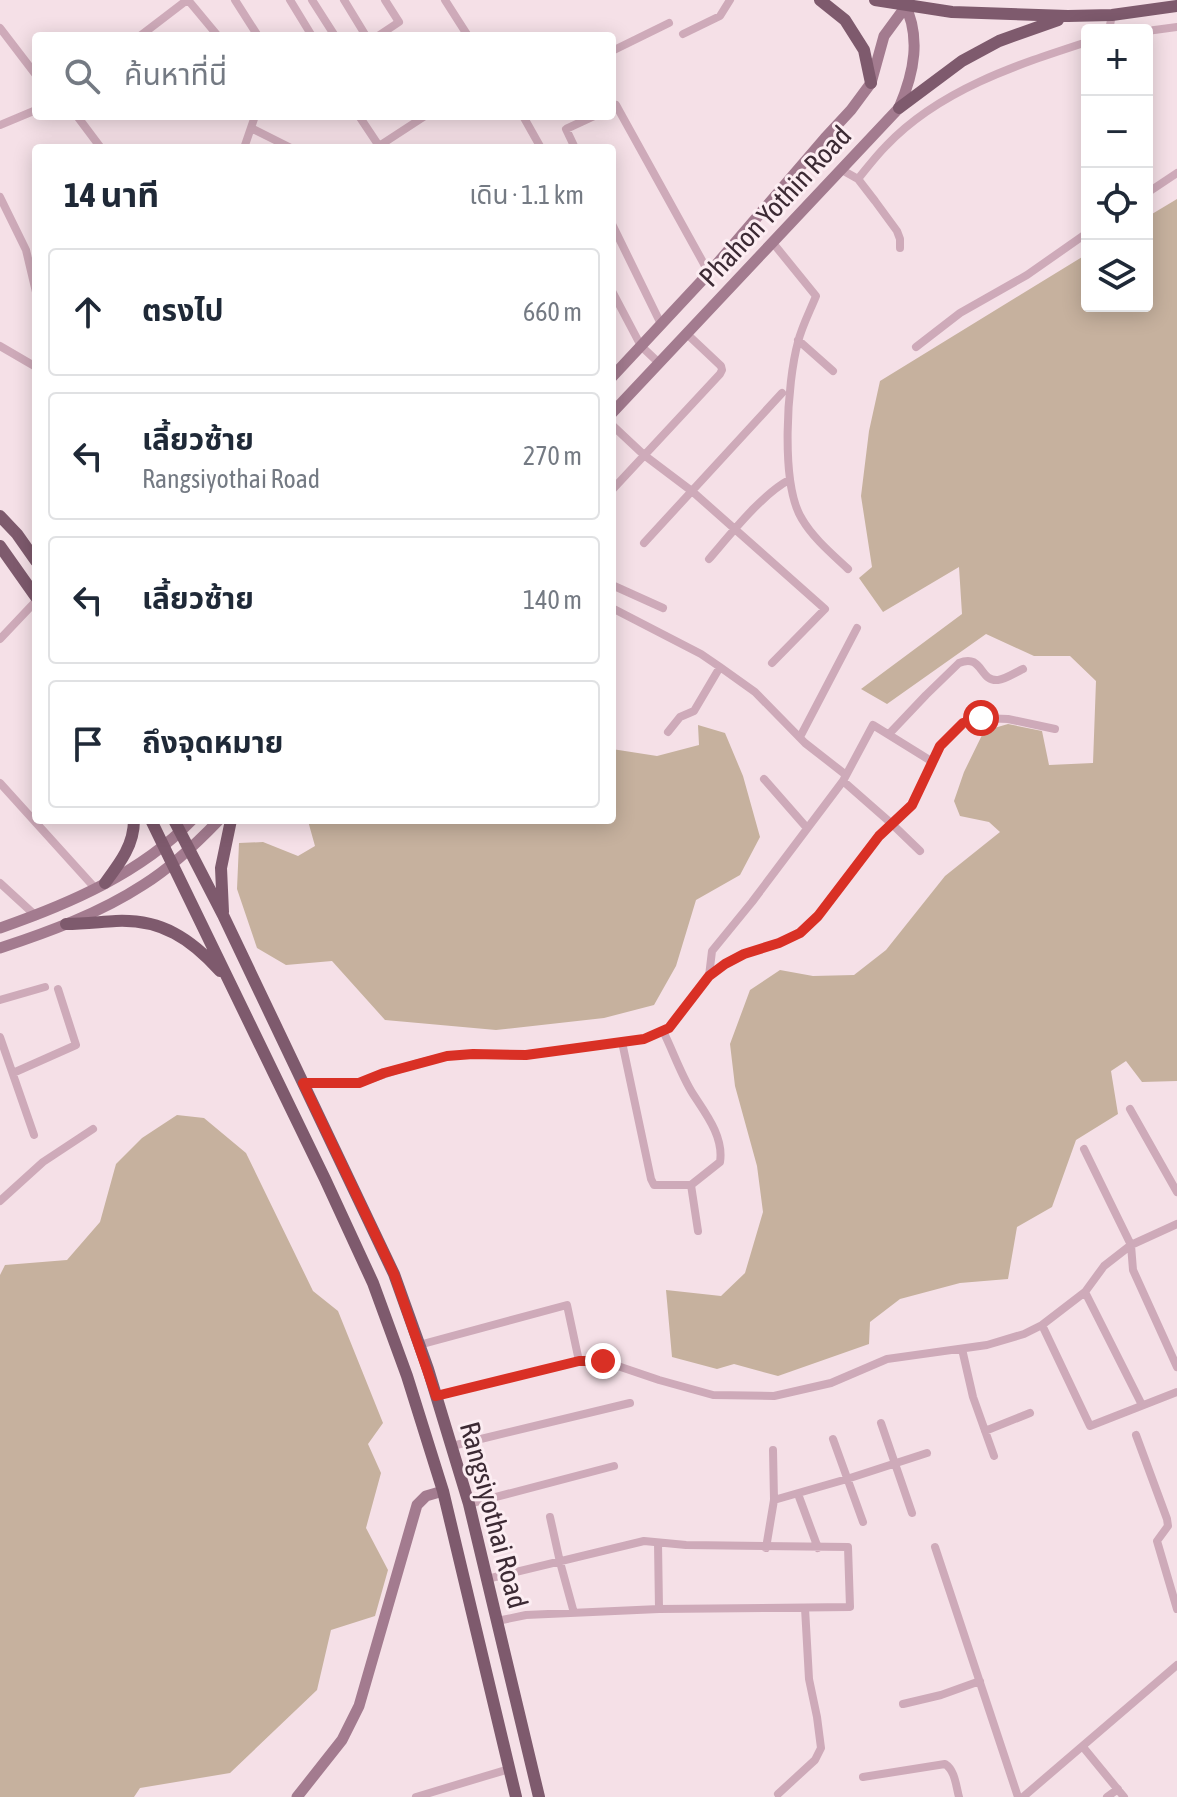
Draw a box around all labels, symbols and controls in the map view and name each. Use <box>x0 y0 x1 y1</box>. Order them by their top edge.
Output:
map controls <box>1081 24 1153 312</box>
button: + <box>1081 24 1153 96</box>
search box <box>32 32 616 120</box>
icon: search <box>60 54 104 98</box>
text: ค้นหาที่นี่ <box>124 57 227 91</box>
button: − <box>1081 96 1153 168</box>
street label: Phahon Yothin Road <box>693 119 857 293</box>
button: locate <box>1081 168 1153 240</box>
text: 14 นาที <box>64 175 159 214</box>
text: เดิน · 1.1 km <box>469 180 584 210</box>
button: layers <box>1081 240 1153 312</box>
icon: ahead <box>66 290 110 334</box>
text: ตรงไป <box>142 293 224 327</box>
text: 660 m <box>523 297 582 327</box>
text: เลี้ยวซ้าย <box>142 422 254 456</box>
icon: left <box>66 434 110 478</box>
text: 270 m <box>523 441 582 471</box>
text: Rangsiyothai Road <box>142 464 320 494</box>
icon: left <box>66 578 110 622</box>
text: เลี้ยวซ้าย <box>142 581 254 615</box>
text: 140 m <box>523 585 582 615</box>
route start <box>963 700 999 736</box>
icon: arrive <box>66 722 110 766</box>
text: ถึงจุดหมาย <box>142 725 283 759</box>
route end <box>585 1343 621 1379</box>
street label: Rangsiyothai Road <box>454 1418 534 1612</box>

